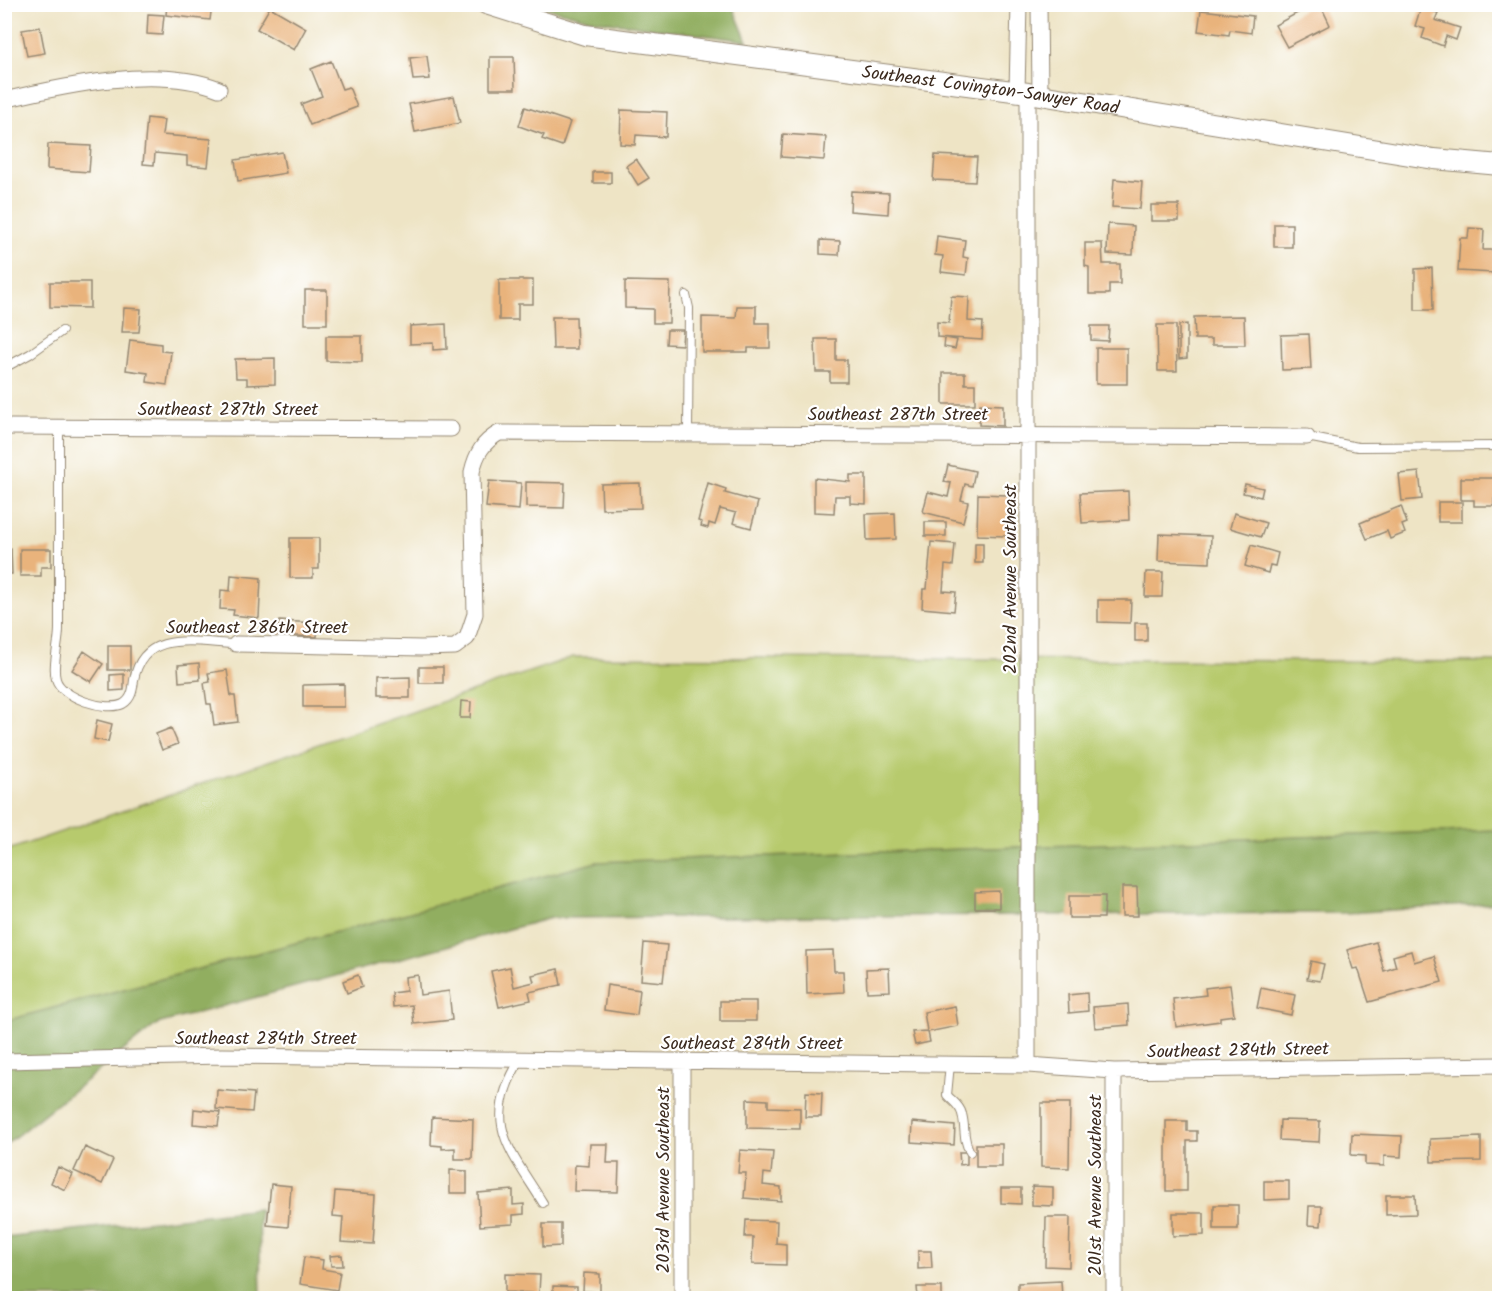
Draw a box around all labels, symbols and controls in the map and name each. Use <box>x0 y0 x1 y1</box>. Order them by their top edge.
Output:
street label: Southeast Covington-Sawyer Road <box>860 58 1122 124</box>
street label: Southeast 287th Street <box>138 396 319 425</box>
street label: Southeast 287th Street <box>808 401 989 430</box>
street label: 202nd Avenue Southeast <box>997 483 1026 674</box>
street label: Southeast 286th Street <box>166 614 349 643</box>
street label: Southeast 284th Street <box>175 1025 358 1054</box>
street label: Southeast 284th Street <box>661 1030 844 1059</box>
street label: Southeast 284th Street <box>1147 1035 1330 1068</box>
street label: 203rd Avenue Southeast <box>650 1086 679 1273</box>
street label: 201st Avenue Southeast <box>1082 1093 1111 1276</box>

